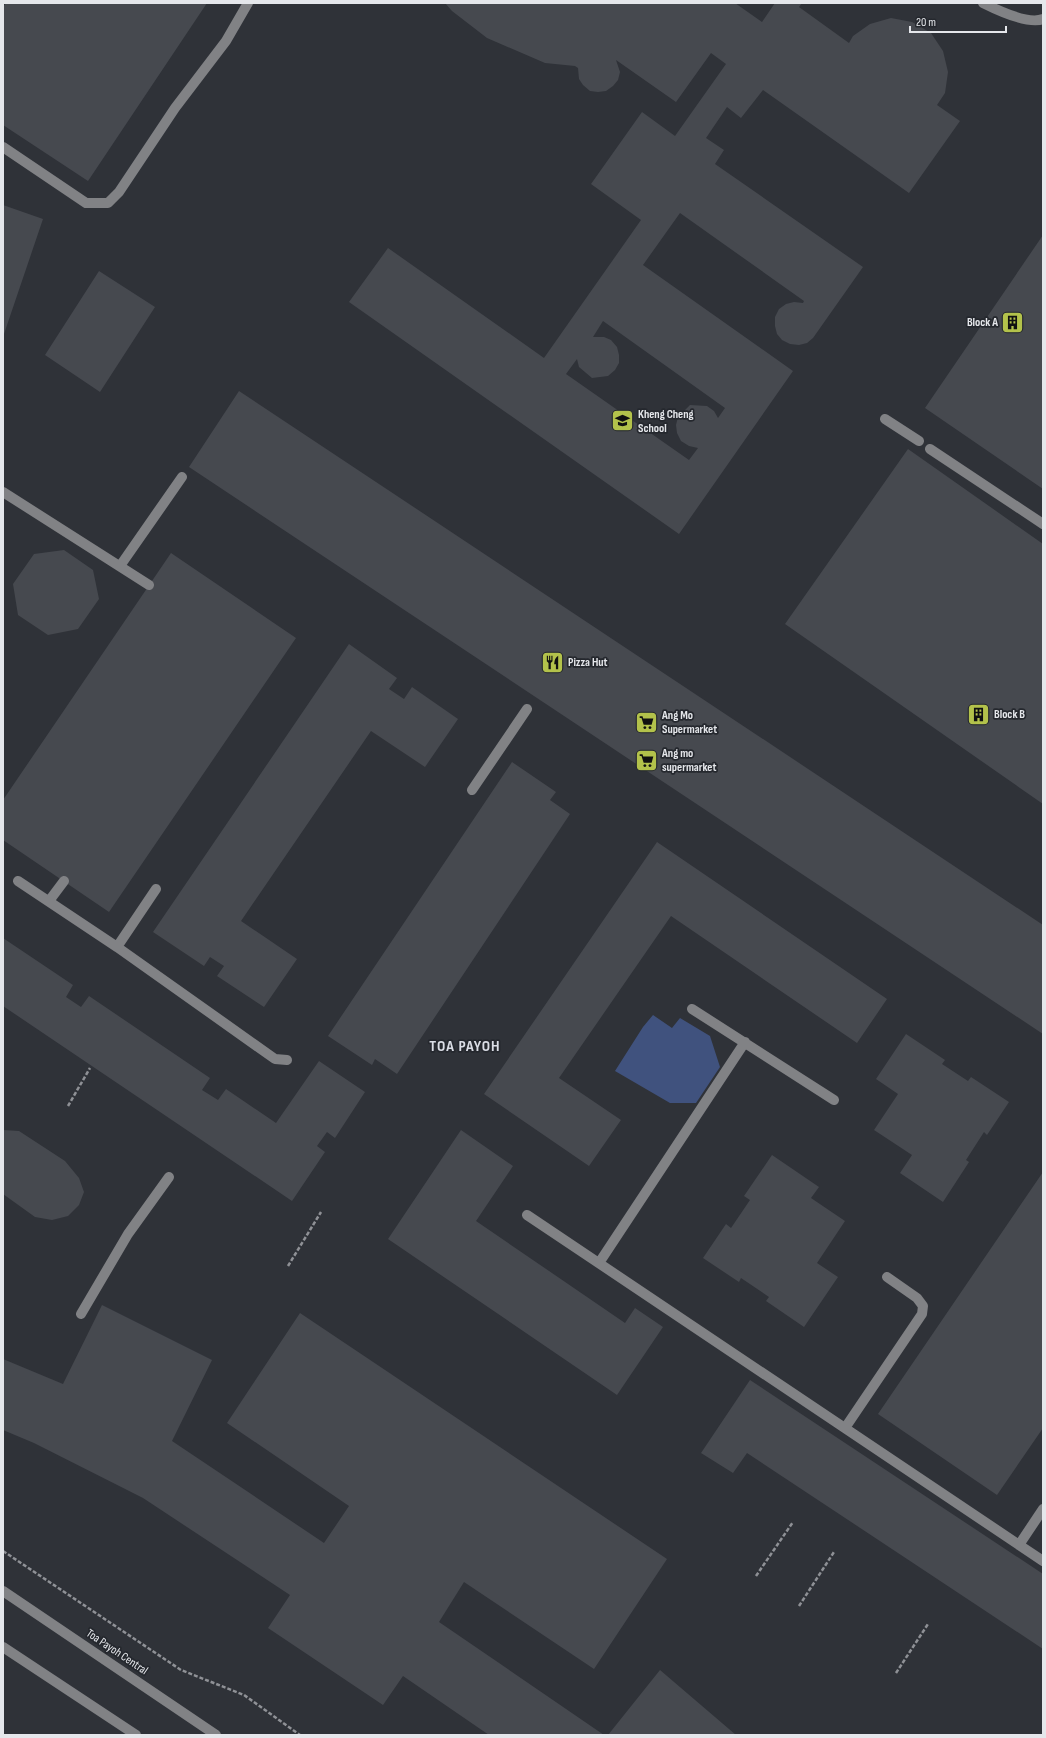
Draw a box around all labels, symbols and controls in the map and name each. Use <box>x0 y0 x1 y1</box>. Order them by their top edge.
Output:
scale bar <box>910 8 1006 34</box>
text: 20 m <box>916 15 936 30</box>
building icon: Block A <box>1000 309 1026 335</box>
place label: Block A <box>967 315 998 330</box>
place label: Kheng Cheng School <box>638 407 694 436</box>
school or university icon: Kheng Cheng School <box>610 408 636 434</box>
restaurant icon: Pizza Hut <box>539 649 565 675</box>
place label: Pizza Hut <box>568 655 608 670</box>
building icon: Block B <box>966 701 992 727</box>
place label: Block B <box>994 707 1025 722</box>
place label: Ang Mo Supermarket <box>661 708 717 737</box>
supermarket icon: Ang Mo Supermarket <box>634 709 660 735</box>
place label: Ang mo supermarket <box>661 746 716 775</box>
supermarket icon: Ang mo supermarket <box>633 747 659 773</box>
district label: TOA PAYOH <box>429 1037 501 1056</box>
street label: Toa Payoh Central <box>83 1626 151 1678</box>

